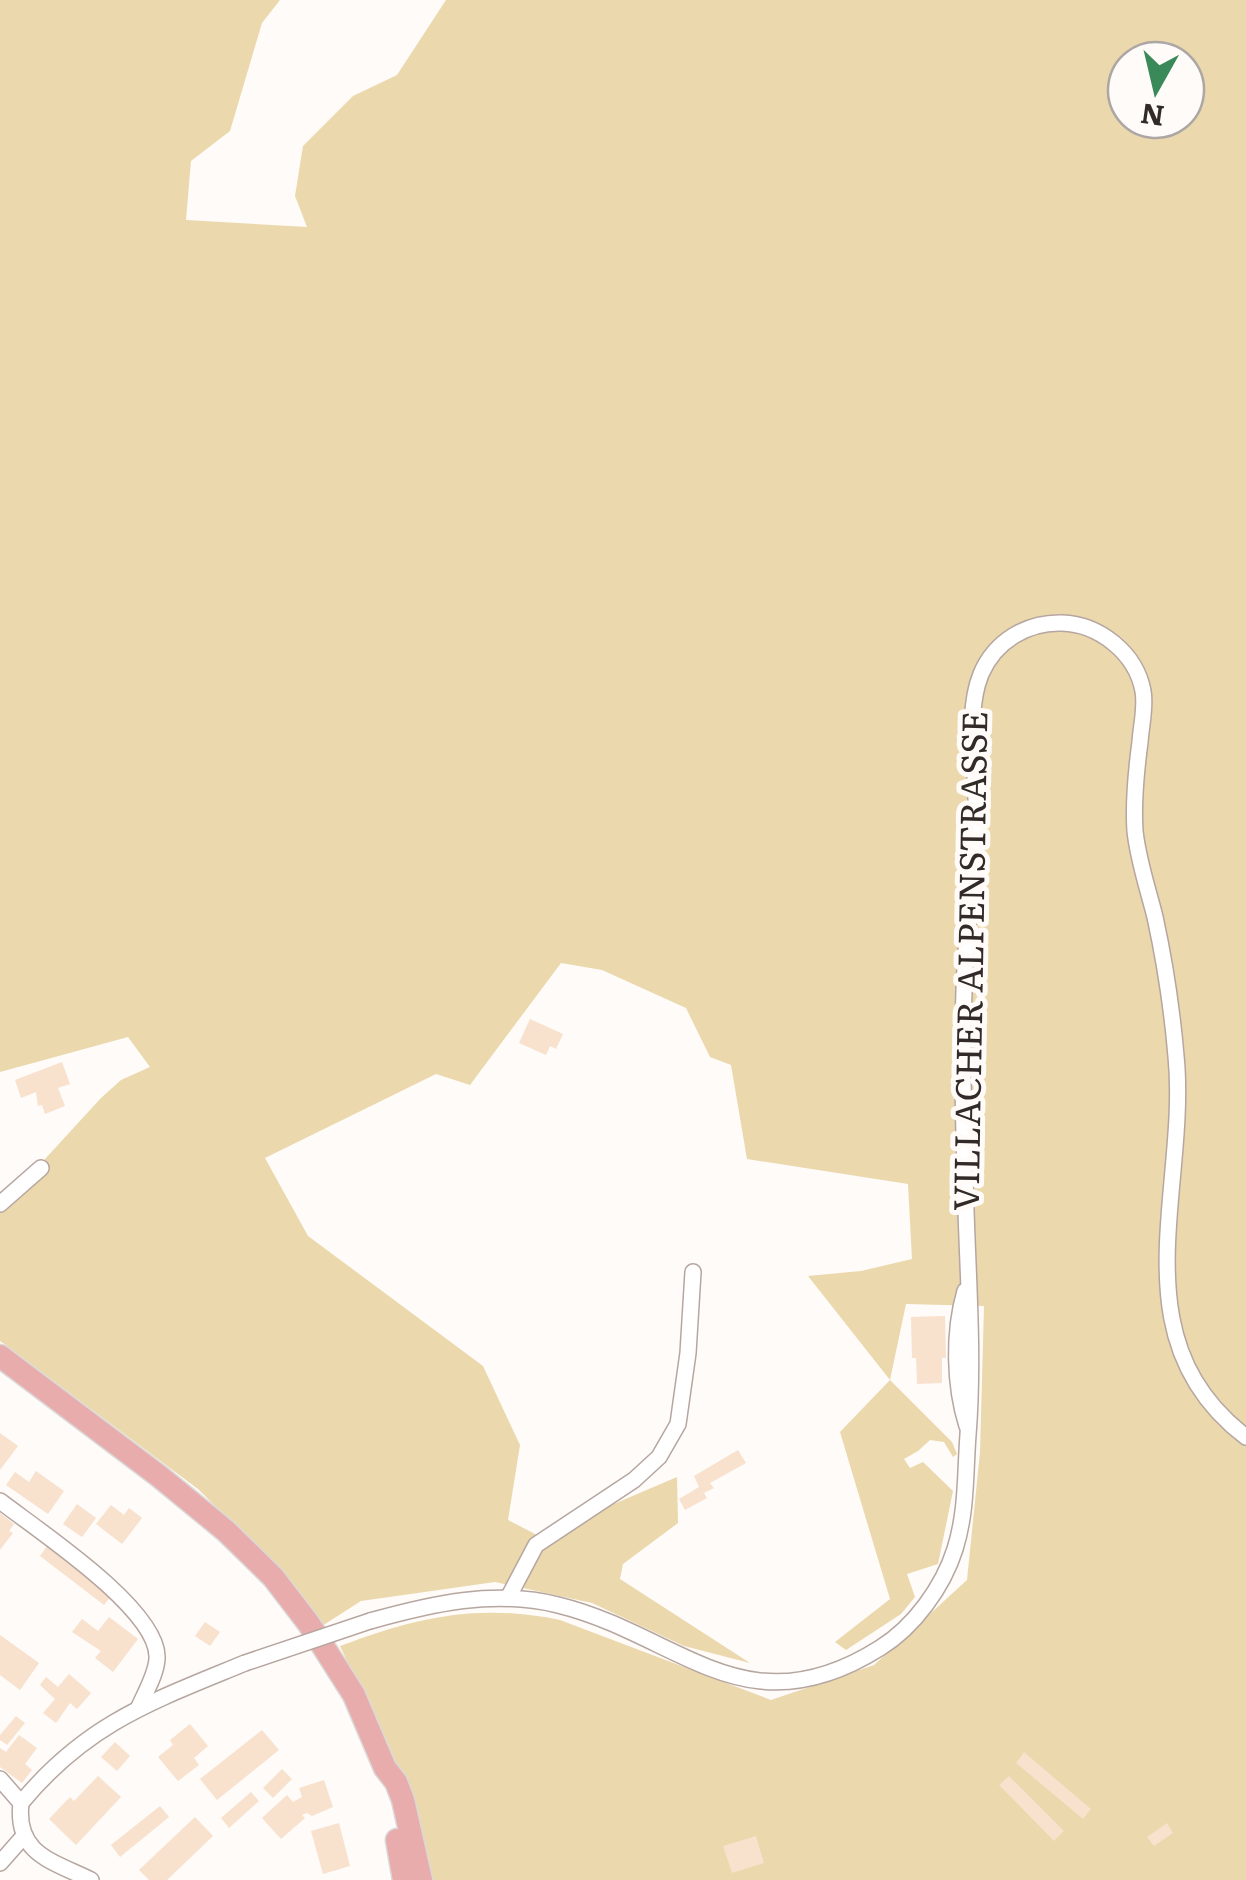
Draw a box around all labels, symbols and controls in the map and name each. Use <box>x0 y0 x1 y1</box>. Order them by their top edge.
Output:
north arrow <box>1106 40 1206 140</box>
text: N <box>1138 94 1167 139</box>
street label: VILLACHER ALPENSTRASSE <box>938 710 998 1211</box>

